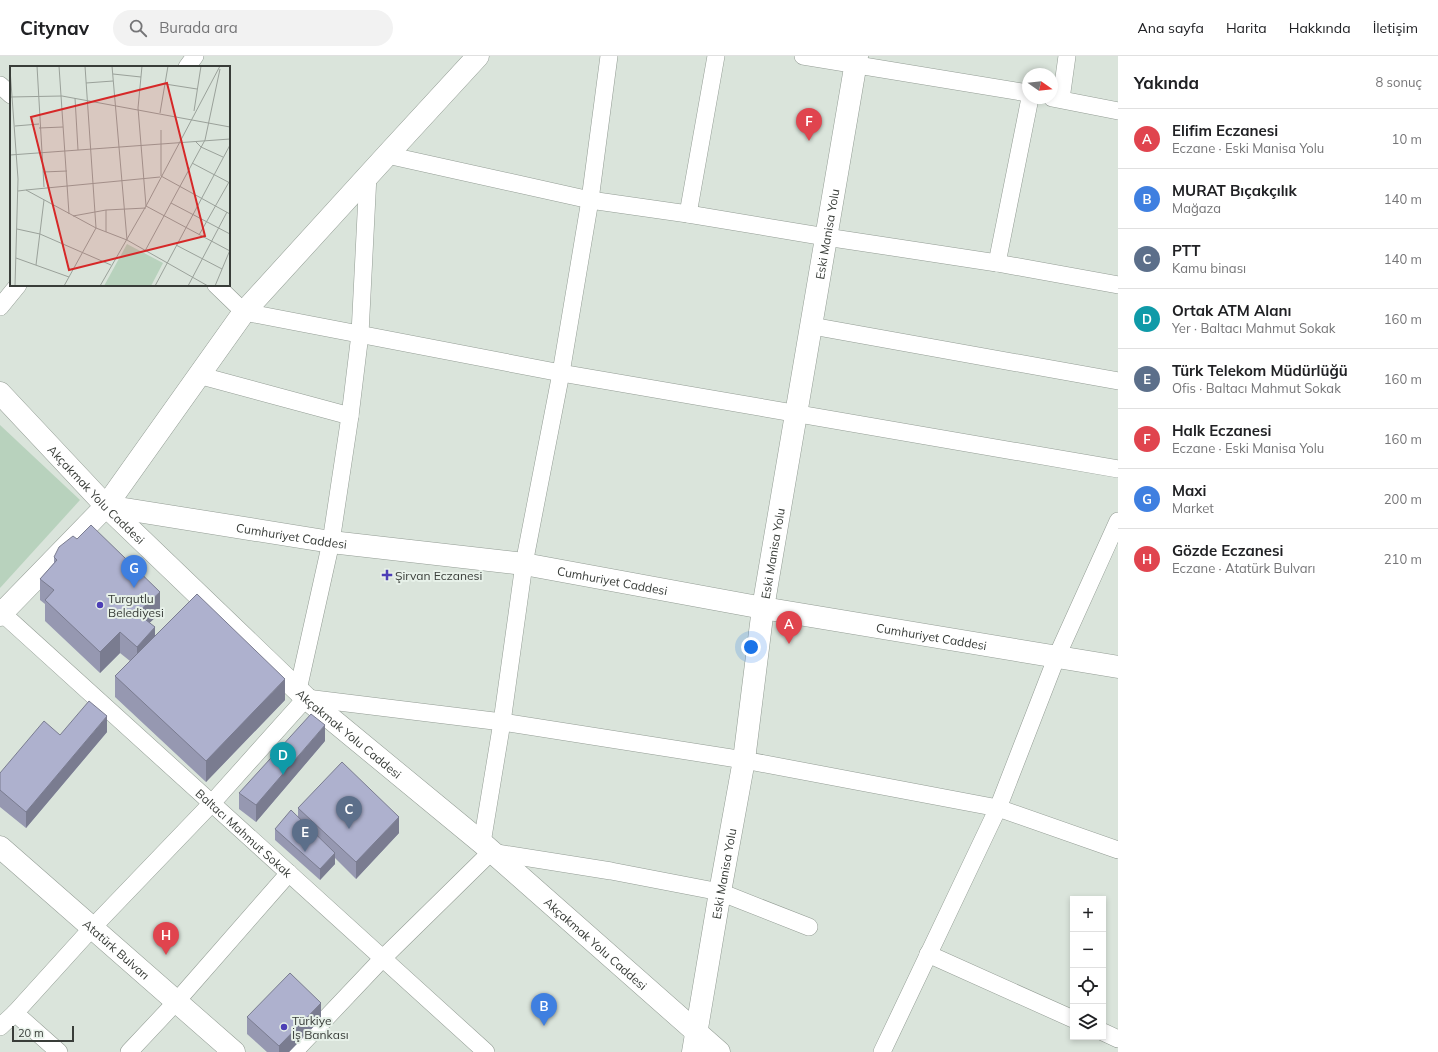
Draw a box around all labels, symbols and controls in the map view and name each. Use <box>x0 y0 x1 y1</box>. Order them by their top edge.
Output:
search box <box>113 10 393 46</box>
text: Citynav <box>20 16 89 40</box>
icon: search <box>127 17 149 39</box>
text: Burada ara <box>159 18 238 37</box>
text: Ana sayfa <box>1137 19 1204 37</box>
text: Harita <box>1226 19 1267 37</box>
text: Hakkında <box>1289 19 1351 37</box>
text: İletişim <box>1373 19 1418 37</box>
inset map <box>10 66 230 286</box>
north arrow <box>1022 68 1058 104</box>
text: Yakında <box>1134 72 1199 93</box>
text: 8 sonuç <box>1375 74 1422 90</box>
pin: F <box>796 108 822 141</box>
text: Elifim Eczanesi <box>1172 121 1278 140</box>
text: A <box>1142 131 1152 147</box>
text: 10 m <box>1392 131 1422 147</box>
text: Eczane · Eski Manisa Yolu <box>1172 140 1324 156</box>
text: MURAT Bıçakçılık <box>1172 181 1297 200</box>
street label: Eski Manisa Yolu <box>812 187 842 281</box>
text: B <box>1143 191 1151 207</box>
text: 140 m <box>1384 191 1422 207</box>
text: Mağaza <box>1172 200 1221 216</box>
text: PTT <box>1172 241 1201 260</box>
text: C <box>1143 251 1151 267</box>
text: 140 m <box>1384 251 1422 267</box>
text: Kamu binası <box>1172 260 1246 276</box>
text: Ortak ATM Alanı <box>1172 301 1291 320</box>
text: D <box>1142 311 1152 327</box>
text: 160 m <box>1384 311 1422 327</box>
text: Yer · Baltacı Mahmut Sokak <box>1172 320 1336 336</box>
text: Türk Telekom Müdürlüğü <box>1172 361 1348 380</box>
text: E <box>1143 371 1151 387</box>
text: 160 m <box>1384 371 1422 387</box>
text: Ofis · Baltacı Mahmut Sokak <box>1172 380 1341 396</box>
text: Halk Eczanesi <box>1172 421 1271 440</box>
text: F <box>1143 431 1151 447</box>
text: 160 m <box>1384 431 1422 447</box>
text: Eczane · Eski Manisa Yolu <box>1172 440 1324 456</box>
street label: Akçakmak Yolu Caddesi <box>45 442 148 547</box>
text: Maxi <box>1172 481 1207 500</box>
text: G <box>1142 491 1152 507</box>
text: 200 m <box>1384 491 1422 507</box>
text: Market <box>1172 500 1214 516</box>
street label: Eski Manisa Yolu <box>757 507 787 600</box>
street label: Cumhuriyet Caddesi <box>235 519 348 551</box>
text: Gözde Eczanesi <box>1172 541 1283 560</box>
text: H <box>1142 551 1152 567</box>
text: 210 m <box>1384 551 1422 567</box>
pin: G <box>121 555 147 588</box>
text: Eczane · Atatürk Bulvarı <box>1172 560 1315 576</box>
street label: Cumhuriyet Caddesi <box>556 563 669 598</box>
place label: Şirvan Eczanesi <box>395 568 482 583</box>
marker: Şirvan Eczanesi <box>382 570 392 580</box>
place label: Turgutlu Belediyesi <box>108 591 164 620</box>
marker: Turgutlu Belediyesi <box>95 600 105 610</box>
pin: A <box>776 611 802 644</box>
street label: Cumhuriyet Caddesi <box>875 619 988 653</box>
your location <box>741 637 761 657</box>
street label: Akçakmak Yolu Caddesi <box>293 685 405 781</box>
pin: D <box>270 742 296 775</box>
street label: Baltacı Mahmut Sokak <box>193 785 296 881</box>
pin: C <box>336 796 362 829</box>
pin: E <box>292 819 318 852</box>
street label: Eski Manisa Yolu <box>708 827 739 920</box>
street label: Akçakmak Yolu Caddesi <box>541 894 650 993</box>
map controls <box>1070 896 1106 1040</box>
button: + <box>1070 896 1106 932</box>
street label: Atatürk Bulvarı <box>80 916 153 982</box>
pin: H <box>153 922 179 955</box>
button: − <box>1070 932 1106 968</box>
button: locate <box>1070 968 1106 1004</box>
pin: B <box>531 993 557 1026</box>
button: layers <box>1070 1004 1106 1040</box>
place label: Türkiye İş Bankası <box>292 1013 349 1042</box>
marker: Türkiye İş Bankası <box>279 1022 289 1032</box>
scale bar <box>12 1024 74 1043</box>
text: 20 m <box>18 1026 44 1040</box>

